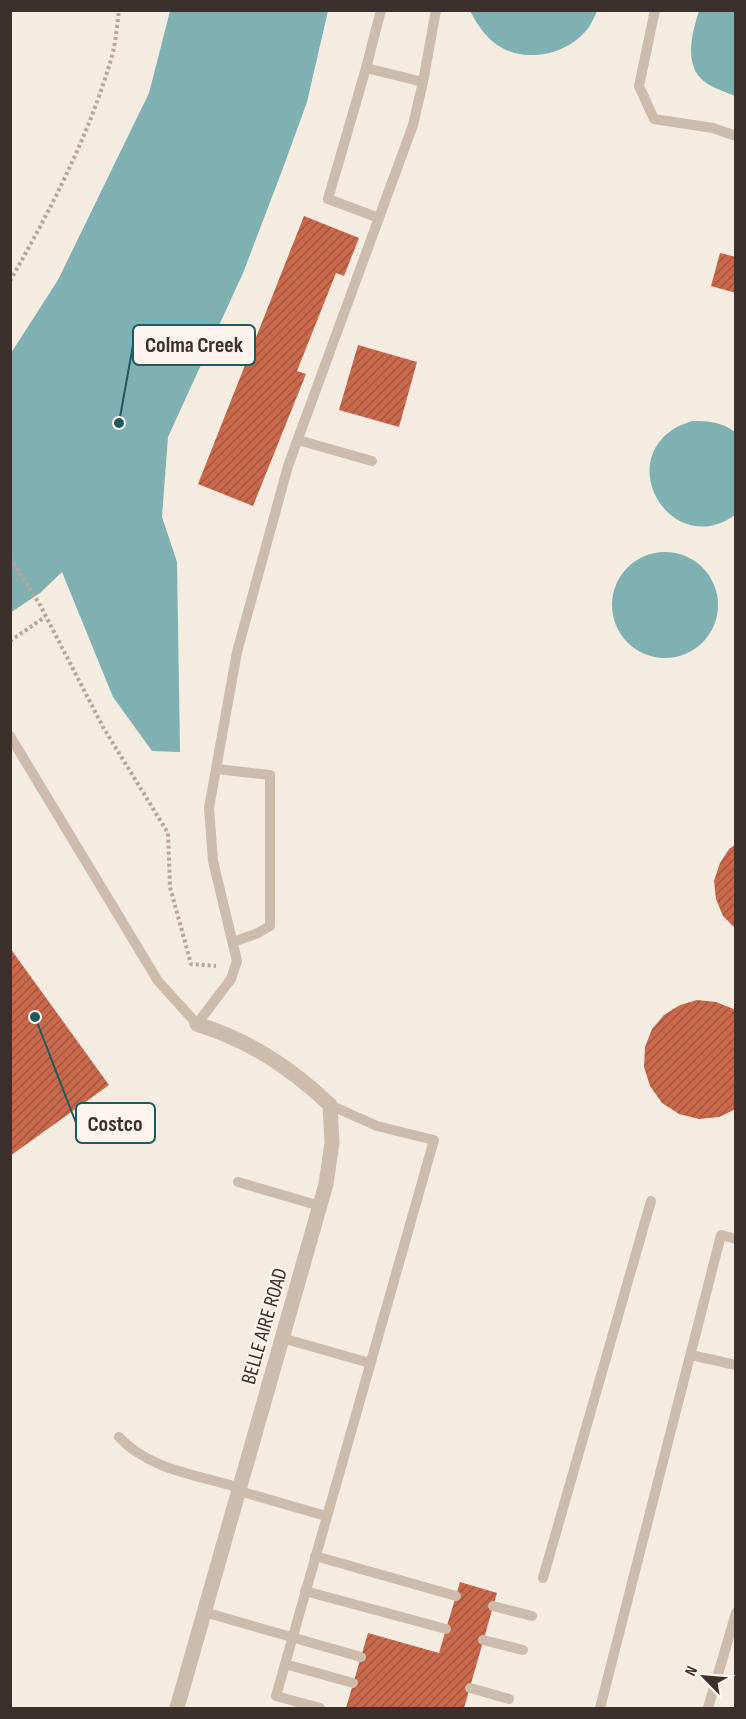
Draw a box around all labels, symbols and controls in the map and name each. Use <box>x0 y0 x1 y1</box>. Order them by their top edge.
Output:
callout: Colma Creek <box>133 325 255 365</box>
text: Colma Creek <box>145 332 244 359</box>
callout: Costco <box>76 1103 155 1143</box>
text: Costco <box>87 1111 143 1138</box>
street label: BELLE AIRE ROAD <box>236 1265 293 1387</box>
north arrow <box>674 1647 734 1707</box>
text: N <box>681 1663 702 1679</box>

